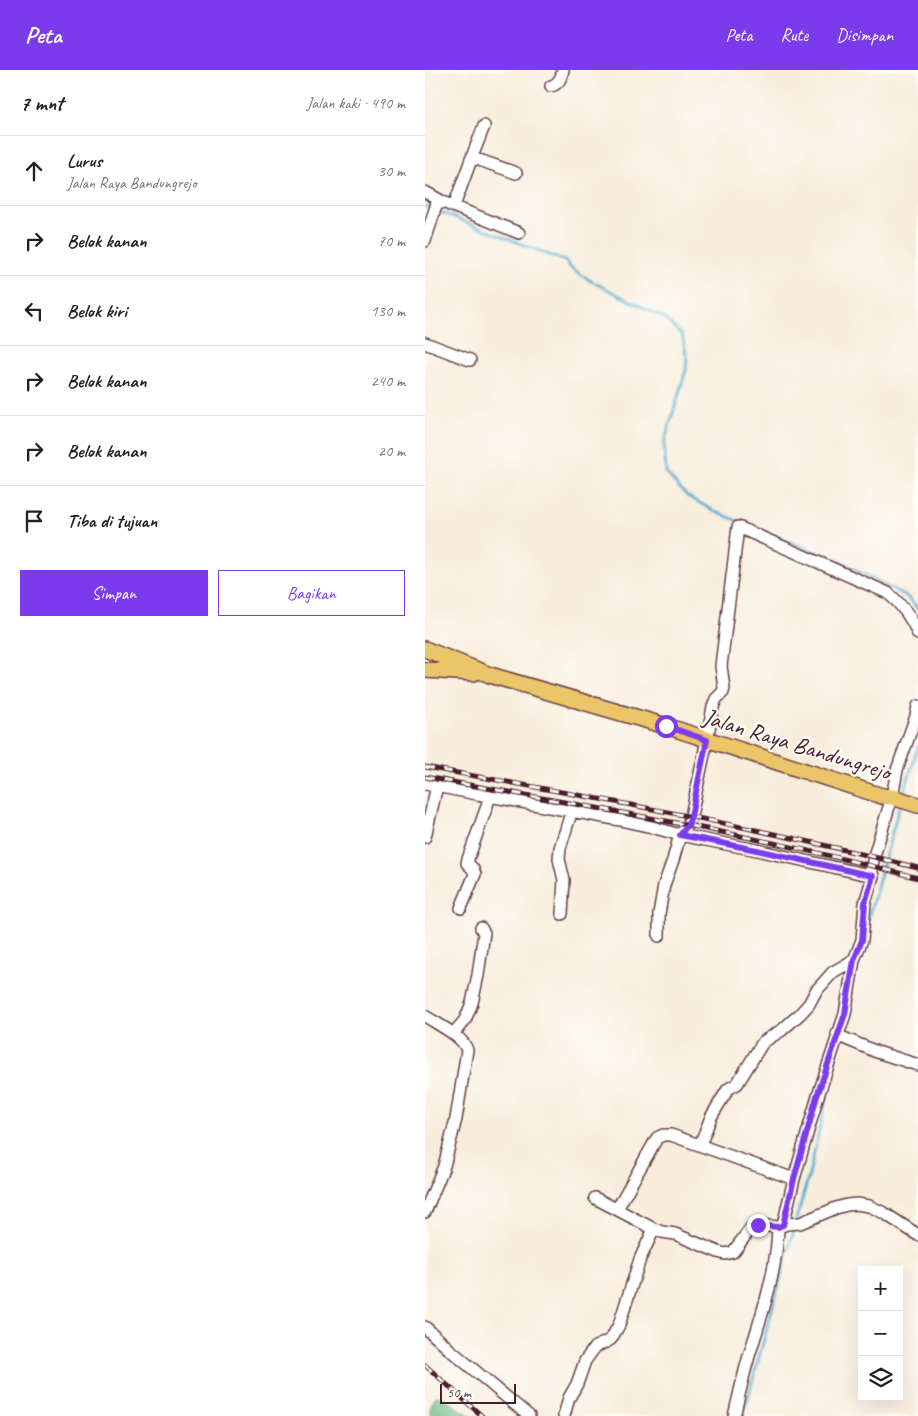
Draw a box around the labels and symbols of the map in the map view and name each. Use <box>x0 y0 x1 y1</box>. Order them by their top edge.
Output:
street label: Jalan Raya Bandungrejo <box>699 701 897 787</box>
route start <box>655 715 678 738</box>
route end <box>747 1214 770 1237</box>
scale bar <box>440 1381 516 1404</box>

